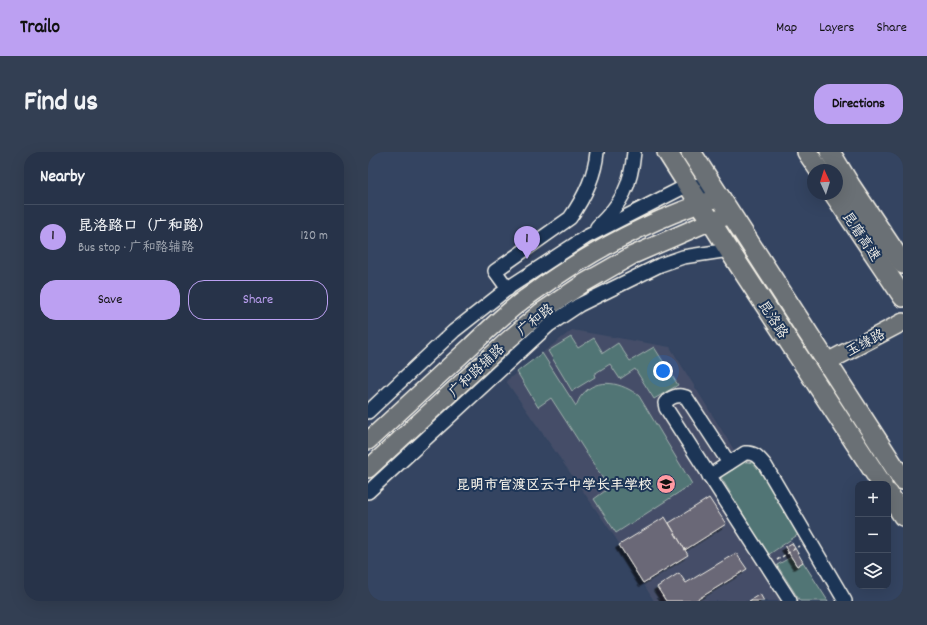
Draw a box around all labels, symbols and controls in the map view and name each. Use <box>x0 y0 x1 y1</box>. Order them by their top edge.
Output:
text: Trailo <box>20 15 60 42</box>
text: Map <box>776 18 797 38</box>
text: Layers <box>819 18 854 38</box>
text: Share <box>876 18 907 38</box>
text: Find us <box>24 84 98 124</box>
button: Directions <box>814 84 903 124</box>
north arrow <box>807 164 843 200</box>
text: Nearby <box>40 166 84 190</box>
street label: 昆磨高速 <box>836 208 884 266</box>
text: 昆洛路口（广和路） <box>78 216 213 238</box>
pin: 1 <box>514 226 540 259</box>
text: 1 <box>52 227 54 246</box>
text: 120 m <box>300 227 328 246</box>
text: Bus stop · 广和路辅路 <box>78 239 194 258</box>
button: Save <box>40 280 180 320</box>
button: Share <box>188 280 328 320</box>
street label: 昆洛路 <box>752 297 792 343</box>
street label: 广和路 <box>514 300 559 341</box>
street label: 玉缘路 <box>843 325 889 362</box>
street label: 广和路辅路 <box>445 340 510 403</box>
your location <box>653 361 673 381</box>
school or university icon: 昆明市官渡区云子中学长丰学校 <box>655 473 677 495</box>
place label: 昆明市官渡区云子中学长丰学校 <box>456 476 652 496</box>
map controls <box>855 481 891 589</box>
button: + <box>855 481 891 517</box>
button: − <box>855 517 891 553</box>
button: layers <box>855 553 891 589</box>

